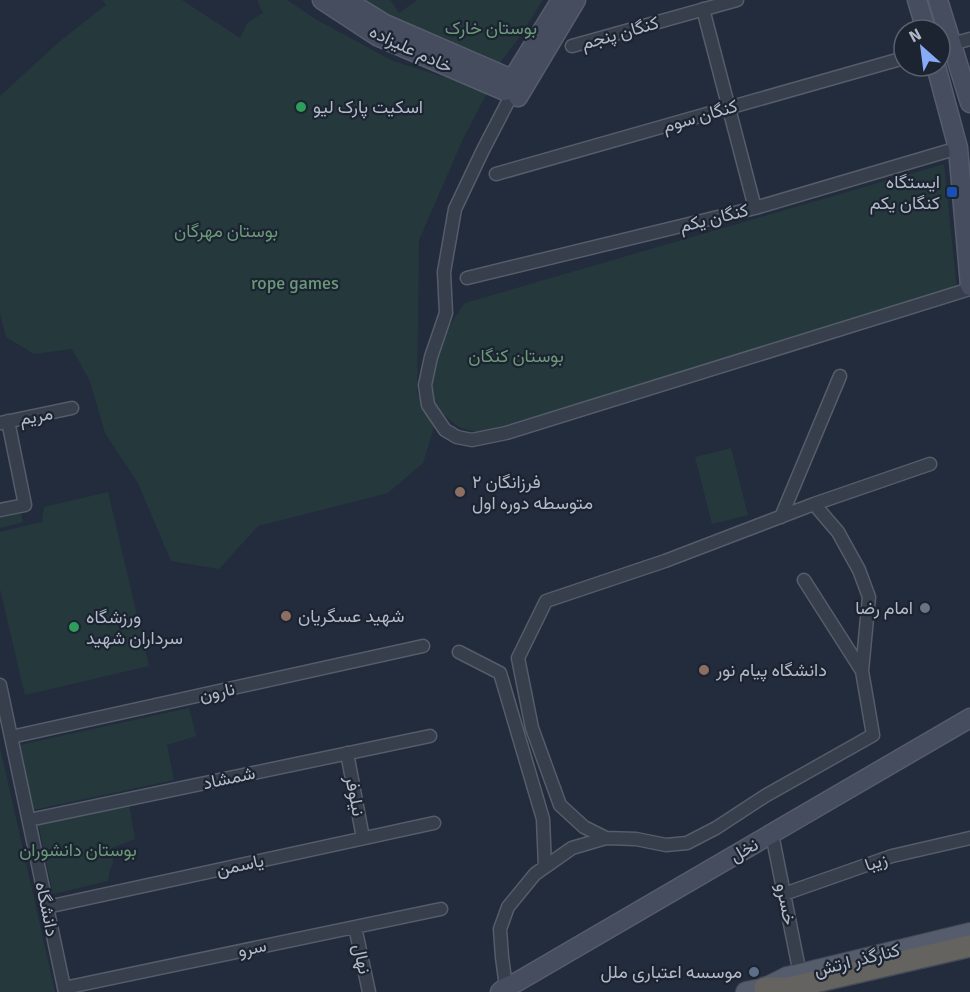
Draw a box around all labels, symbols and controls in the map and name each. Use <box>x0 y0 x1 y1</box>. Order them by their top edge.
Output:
street label: کنگان پنجم <box>579 11 662 55</box>
park label: بوستان خارک <box>445 17 537 39</box>
north arrow <box>892 18 952 78</box>
street label: خادم علیزاده <box>366 20 456 79</box>
text: N <box>906 24 925 47</box>
street label: کنگان سوم <box>660 95 740 138</box>
place label: اسکیت پارک لیو <box>313 96 423 119</box>
marker: اسکیت پارک لیو <box>294 100 308 114</box>
place label: ایستگاه کنگان یکم <box>870 171 940 215</box>
marker: ایستگاه کنگان یکم <box>945 185 959 199</box>
street label: کنگان یکم <box>677 199 751 238</box>
park label: بوستان مهرگان <box>174 220 278 242</box>
park label: rope games <box>251 272 339 294</box>
park label: بوستان کنگان <box>468 345 564 367</box>
street label: مریم <box>17 402 55 431</box>
place label: فرزانگان ۲ متوسطه دوره اول <box>472 471 593 514</box>
marker: فرزانگان ۲ متوسطه دوره اول <box>453 485 467 499</box>
place label: امام رضا <box>855 597 913 620</box>
marker: امام رضا <box>918 601 932 615</box>
place label: شهید عسگریان <box>298 605 404 627</box>
place label: ورزشگاه سرداران شهید <box>86 606 183 649</box>
marker: شهید عسگریان <box>279 609 293 623</box>
marker: ورزشگاه سرداران شهید <box>67 620 81 634</box>
place label: دانشگاه پیام نور <box>715 659 827 682</box>
marker: دانشگاه پیام نور <box>697 663 711 677</box>
street label: نارون <box>197 678 237 706</box>
street label: شمشاد <box>201 762 257 794</box>
street label: نیلوفر <box>340 773 370 818</box>
street label: نخل <box>726 833 762 867</box>
park label: بوستان دانشوران <box>19 839 137 861</box>
street label: زیبا <box>862 848 890 876</box>
street label: یاسمن <box>214 849 266 881</box>
street label: دانشگاه <box>30 880 64 938</box>
street label: خسرو <box>771 881 801 927</box>
street label: سرو <box>236 934 268 962</box>
street label: کنارگذر ارتش <box>812 939 902 981</box>
street label: نهال <box>348 942 376 976</box>
place label: موسسه اعتباری ملل <box>601 961 742 983</box>
marker: موسسه اعتباری ملل <box>747 965 761 979</box>

